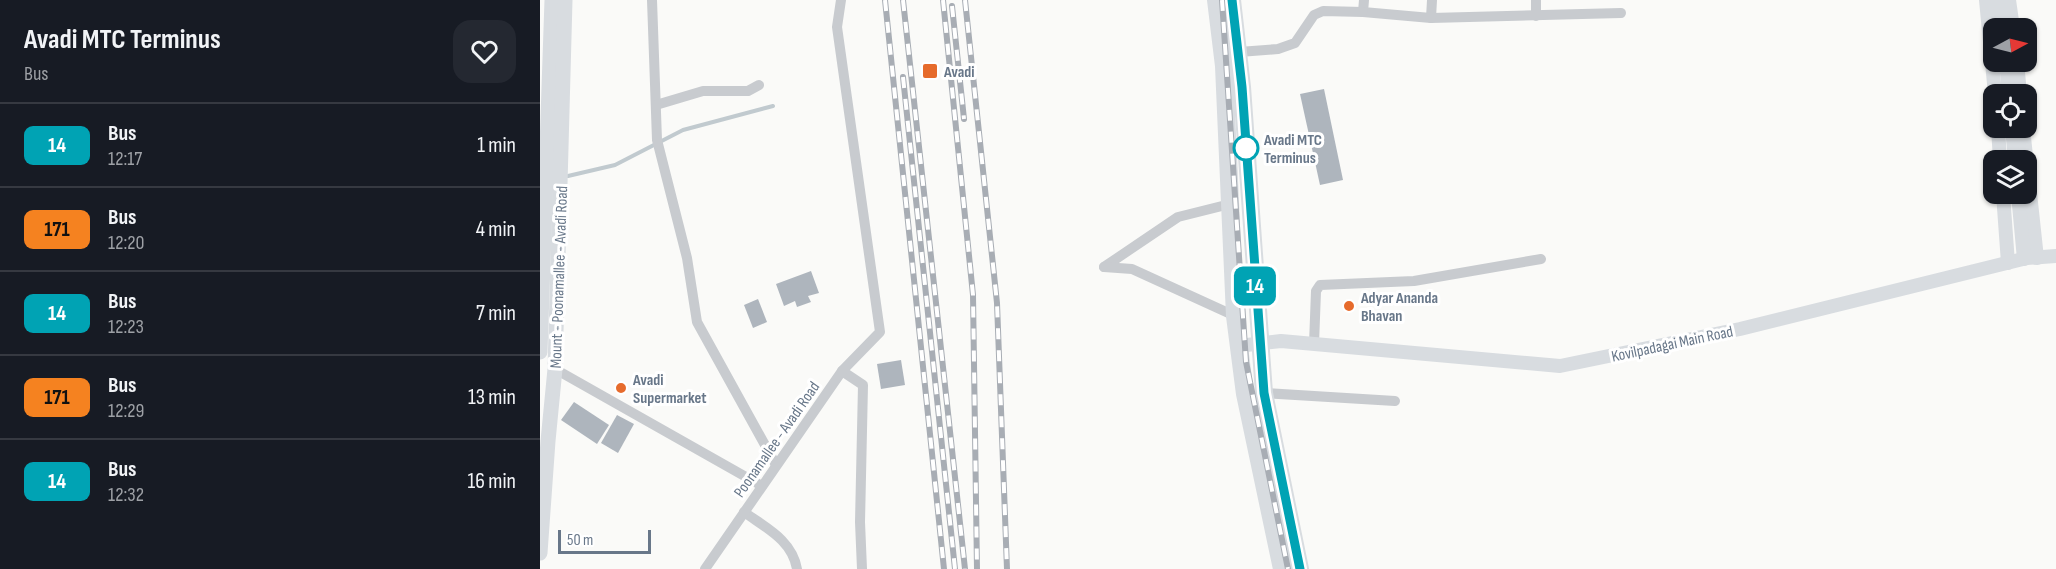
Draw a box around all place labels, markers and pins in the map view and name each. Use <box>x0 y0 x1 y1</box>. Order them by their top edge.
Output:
marker: Avadi <box>921 62 939 80</box>
place label: Avadi <box>943 63 975 82</box>
place label: Avadi MTC Terminus <box>1263 131 1322 168</box>
marker: Avadi MTC Terminus <box>1233 135 1259 161</box>
place label: Adyar Ananda Bhavan <box>1360 289 1438 326</box>
marker: Adyar Ananda Bhavan <box>1342 299 1356 313</box>
place label: Avadi Supermarket <box>632 371 707 408</box>
marker: Avadi Supermarket <box>614 381 628 395</box>

